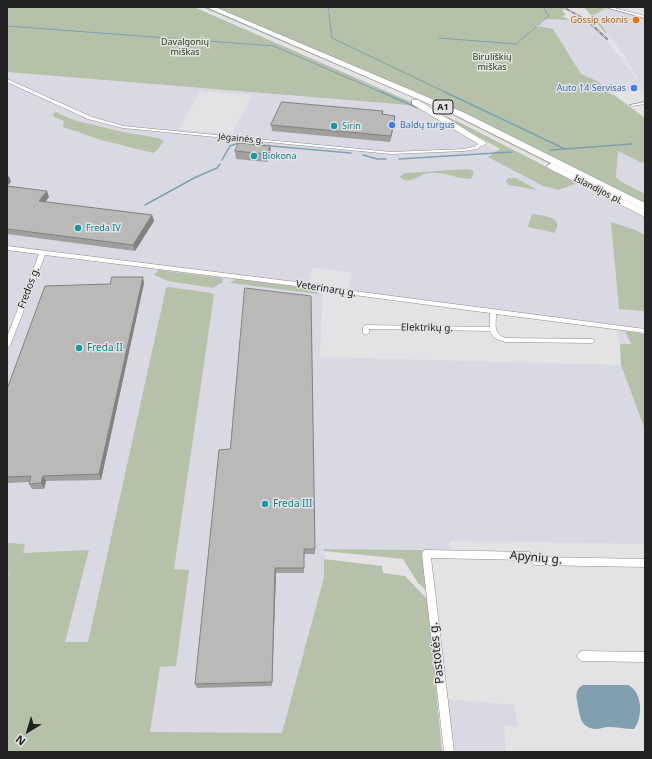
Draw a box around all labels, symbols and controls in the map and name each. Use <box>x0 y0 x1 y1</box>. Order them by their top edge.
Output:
place label: Gossip skonis <box>570 15 628 25</box>
marker: Gossip skonis <box>631 15 641 25</box>
park label: Davalgonių miškas <box>161 37 209 58</box>
park label: Biruliškių miškas <box>472 52 512 73</box>
place label: Auto 14 Servisas <box>557 83 626 93</box>
marker: Auto 14 Servisas <box>629 83 639 93</box>
road number: A1 <box>433 100 453 114</box>
marker: Baldų turgus <box>387 120 397 130</box>
place label: Baldų turgus <box>400 120 455 130</box>
marker: Sirin <box>329 121 339 131</box>
place label: Sirin <box>342 121 361 131</box>
street label: Jėgainės g. <box>218 132 264 146</box>
marker: Biokona <box>249 151 259 161</box>
place label: Biokona <box>262 151 296 161</box>
street label: Islandijos pl. <box>572 173 624 207</box>
marker: Freda IV <box>73 223 83 233</box>
place label: Freda IV <box>86 223 121 233</box>
street label: Fredos g. <box>16 266 42 310</box>
street label: Veterinarų g. <box>295 278 357 300</box>
street label: Elektrikų g. <box>401 322 453 334</box>
place label: Freda II <box>87 342 123 354</box>
marker: Freda II <box>74 343 84 353</box>
place label: Freda III <box>273 498 312 510</box>
marker: Freda III <box>260 499 270 509</box>
street label: Apynių g. <box>509 549 563 567</box>
street label: Pastotės g. <box>427 621 447 685</box>
north arrow <box>8 711 48 751</box>
text: N <box>12 732 28 750</box>

